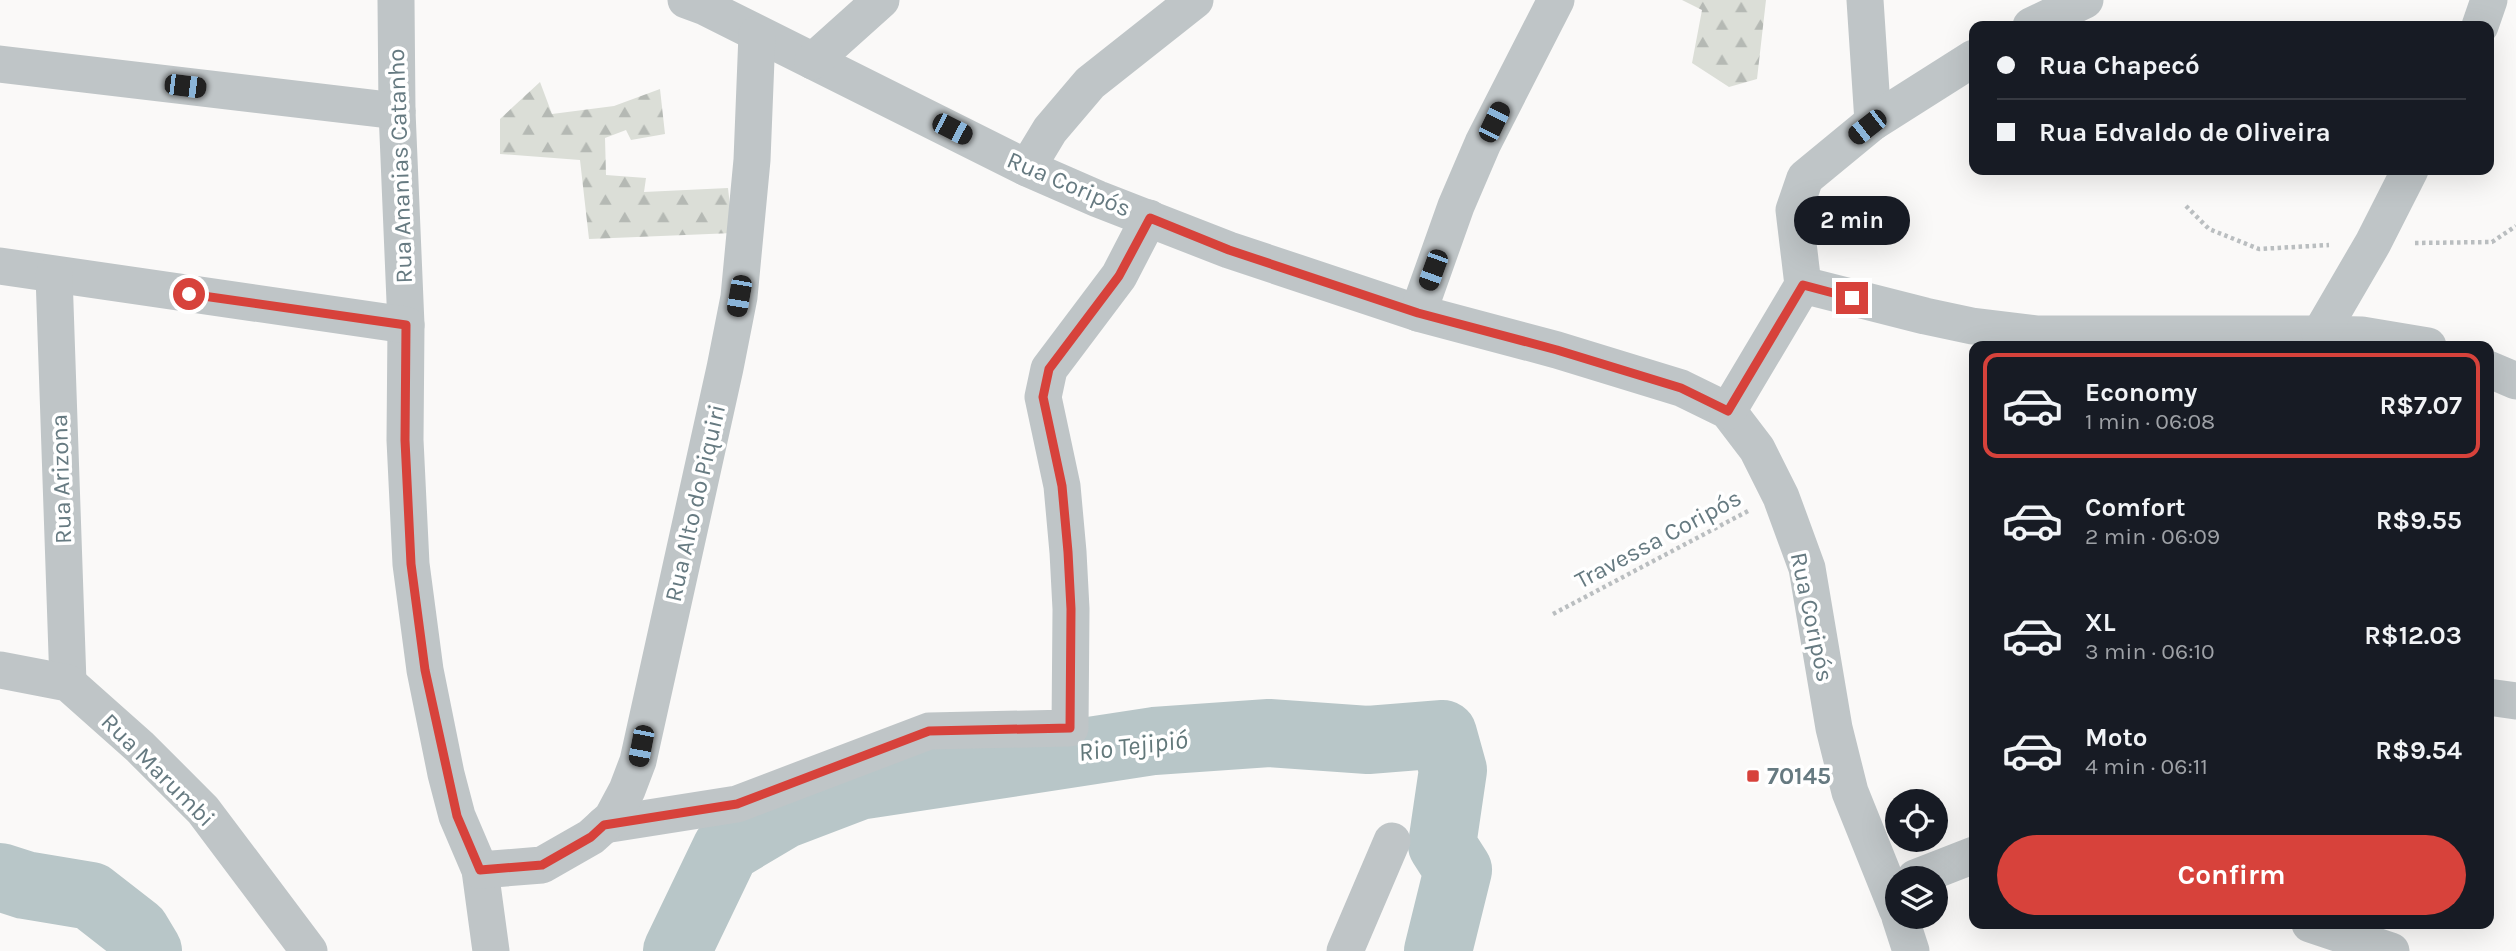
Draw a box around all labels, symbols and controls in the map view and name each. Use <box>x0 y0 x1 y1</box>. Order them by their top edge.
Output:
street label: Rua Ananias Catanho <box>382 48 418 284</box>
text: Rua Chapecó <box>2039 50 2200 81</box>
car <box>163 73 208 99</box>
car <box>1476 99 1513 145</box>
car <box>1844 106 1891 148</box>
car <box>929 110 976 148</box>
text: Rua Edvaldo de Oliveira <box>2039 117 2331 148</box>
street label: Rua Coripós <box>1003 145 1135 223</box>
callout: 2 min <box>1794 196 1910 246</box>
text: 2 min <box>1820 207 1884 234</box>
car <box>1416 247 1451 293</box>
car <box>726 273 753 319</box>
route start <box>173 278 205 310</box>
route end <box>1836 282 1868 314</box>
icon: car <box>2001 374 2064 437</box>
text: Economy <box>2085 377 2197 408</box>
text: R$7.07 <box>2379 390 2462 421</box>
street label: Rua Alto do Piquiri <box>659 402 731 604</box>
text: 1 min · 06:08 <box>2085 408 2215 435</box>
street label: Rua Arizona <box>45 414 77 544</box>
street label: Travessa Coripós <box>1570 483 1746 595</box>
icon: car <box>2001 489 2064 552</box>
text: Comfort <box>2085 492 2186 523</box>
text: R$9.55 <box>2376 505 2462 536</box>
text: 2 min · 06:09 <box>2085 523 2220 550</box>
street label: Rua Coripós <box>1785 550 1839 684</box>
icon: car <box>2001 604 2064 667</box>
text: XL <box>2085 607 2116 638</box>
text: R$12.03 <box>2364 620 2462 651</box>
text: 3 min · 06:10 <box>2085 638 2215 665</box>
street label: Rua Marumbi <box>96 708 220 832</box>
icon: car <box>2001 719 2064 782</box>
text: Moto <box>2085 722 2147 753</box>
car <box>627 723 656 769</box>
water label: Rio Tejipió <box>1077 724 1190 768</box>
text: R$9.54 <box>2375 735 2462 766</box>
text: 4 min · 06:11 <box>2085 753 2208 780</box>
place label: 70145 <box>1767 762 1831 790</box>
marker: 70145 <box>1745 768 1761 784</box>
map controls <box>1885 789 1948 929</box>
button: locate <box>1885 789 1948 852</box>
button: Confirm <box>1997 835 2466 915</box>
button: layers <box>1885 866 1948 929</box>

